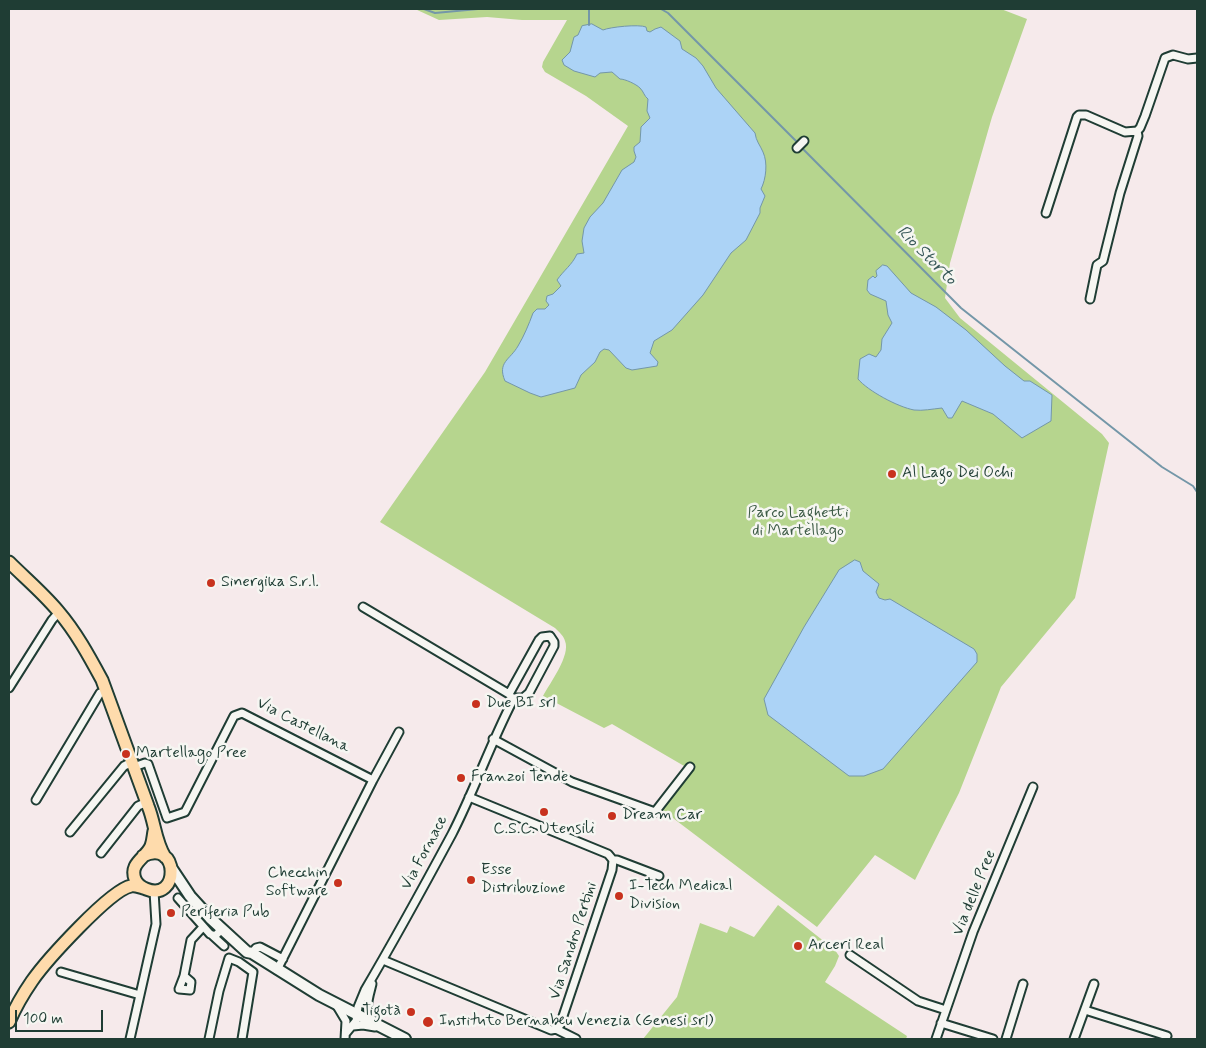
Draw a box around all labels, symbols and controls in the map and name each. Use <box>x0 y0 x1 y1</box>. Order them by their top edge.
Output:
water label: Rio Storto <box>891 221 961 291</box>
place label: Al Lago Dei Ochi <box>902 464 1013 484</box>
marker: Al Lago Dei Ochi <box>886 468 898 480</box>
park label: Parco Laghetti di Martellago <box>747 504 849 542</box>
place label: Sinergika S.r.l. <box>221 573 319 593</box>
marker: Sinergika S.r.l. <box>205 577 217 589</box>
street label: Via Castellana <box>253 694 353 758</box>
place label: Due BI srl <box>486 694 556 714</box>
marker: Due BI srl <box>470 698 482 710</box>
place label: Martellago Pree <box>136 744 247 764</box>
marker: Martellago Pree <box>120 748 132 760</box>
place label: Franzoi Tende <box>471 768 568 788</box>
marker: Franzoi Tende <box>455 772 467 784</box>
marker: C.S.C. Utensili <box>538 806 550 818</box>
place label: Dream Car <box>622 806 702 826</box>
marker: Dream Car <box>606 810 618 822</box>
street label: Via Fornace <box>397 812 453 894</box>
place label: C.S.C. Utensili <box>493 820 595 840</box>
street label: Via delle Pree <box>949 847 1001 939</box>
place label: Esse Distribuzione <box>481 861 565 899</box>
place label: Checchin Software <box>266 864 328 902</box>
marker: Esse Distribuzione <box>465 874 477 886</box>
marker: Checchin Software <box>332 877 344 889</box>
place label: I-Tech Medical Division <box>629 877 732 915</box>
street label: Via Sandro Pertini <box>546 880 602 1002</box>
marker: I-Tech Medical Division <box>613 890 625 902</box>
place label: Periferia Pub <box>181 903 269 923</box>
marker: Periferia Pub <box>165 907 177 919</box>
place label: Arceri Real <box>808 936 884 956</box>
marker: Arceri Real <box>792 940 804 952</box>
scale bar <box>18 1000 105 1032</box>
place label: Tigotà <box>362 1002 401 1022</box>
marker: Tigotà <box>405 1006 417 1018</box>
text: 100 m <box>23 1009 63 1029</box>
place label: Instituto Bernabeu Venezia (Genesi srl) <box>439 1012 714 1032</box>
marker: Instituto Bernabeu Venezia (Genesi srl) <box>421 1015 435 1029</box>

